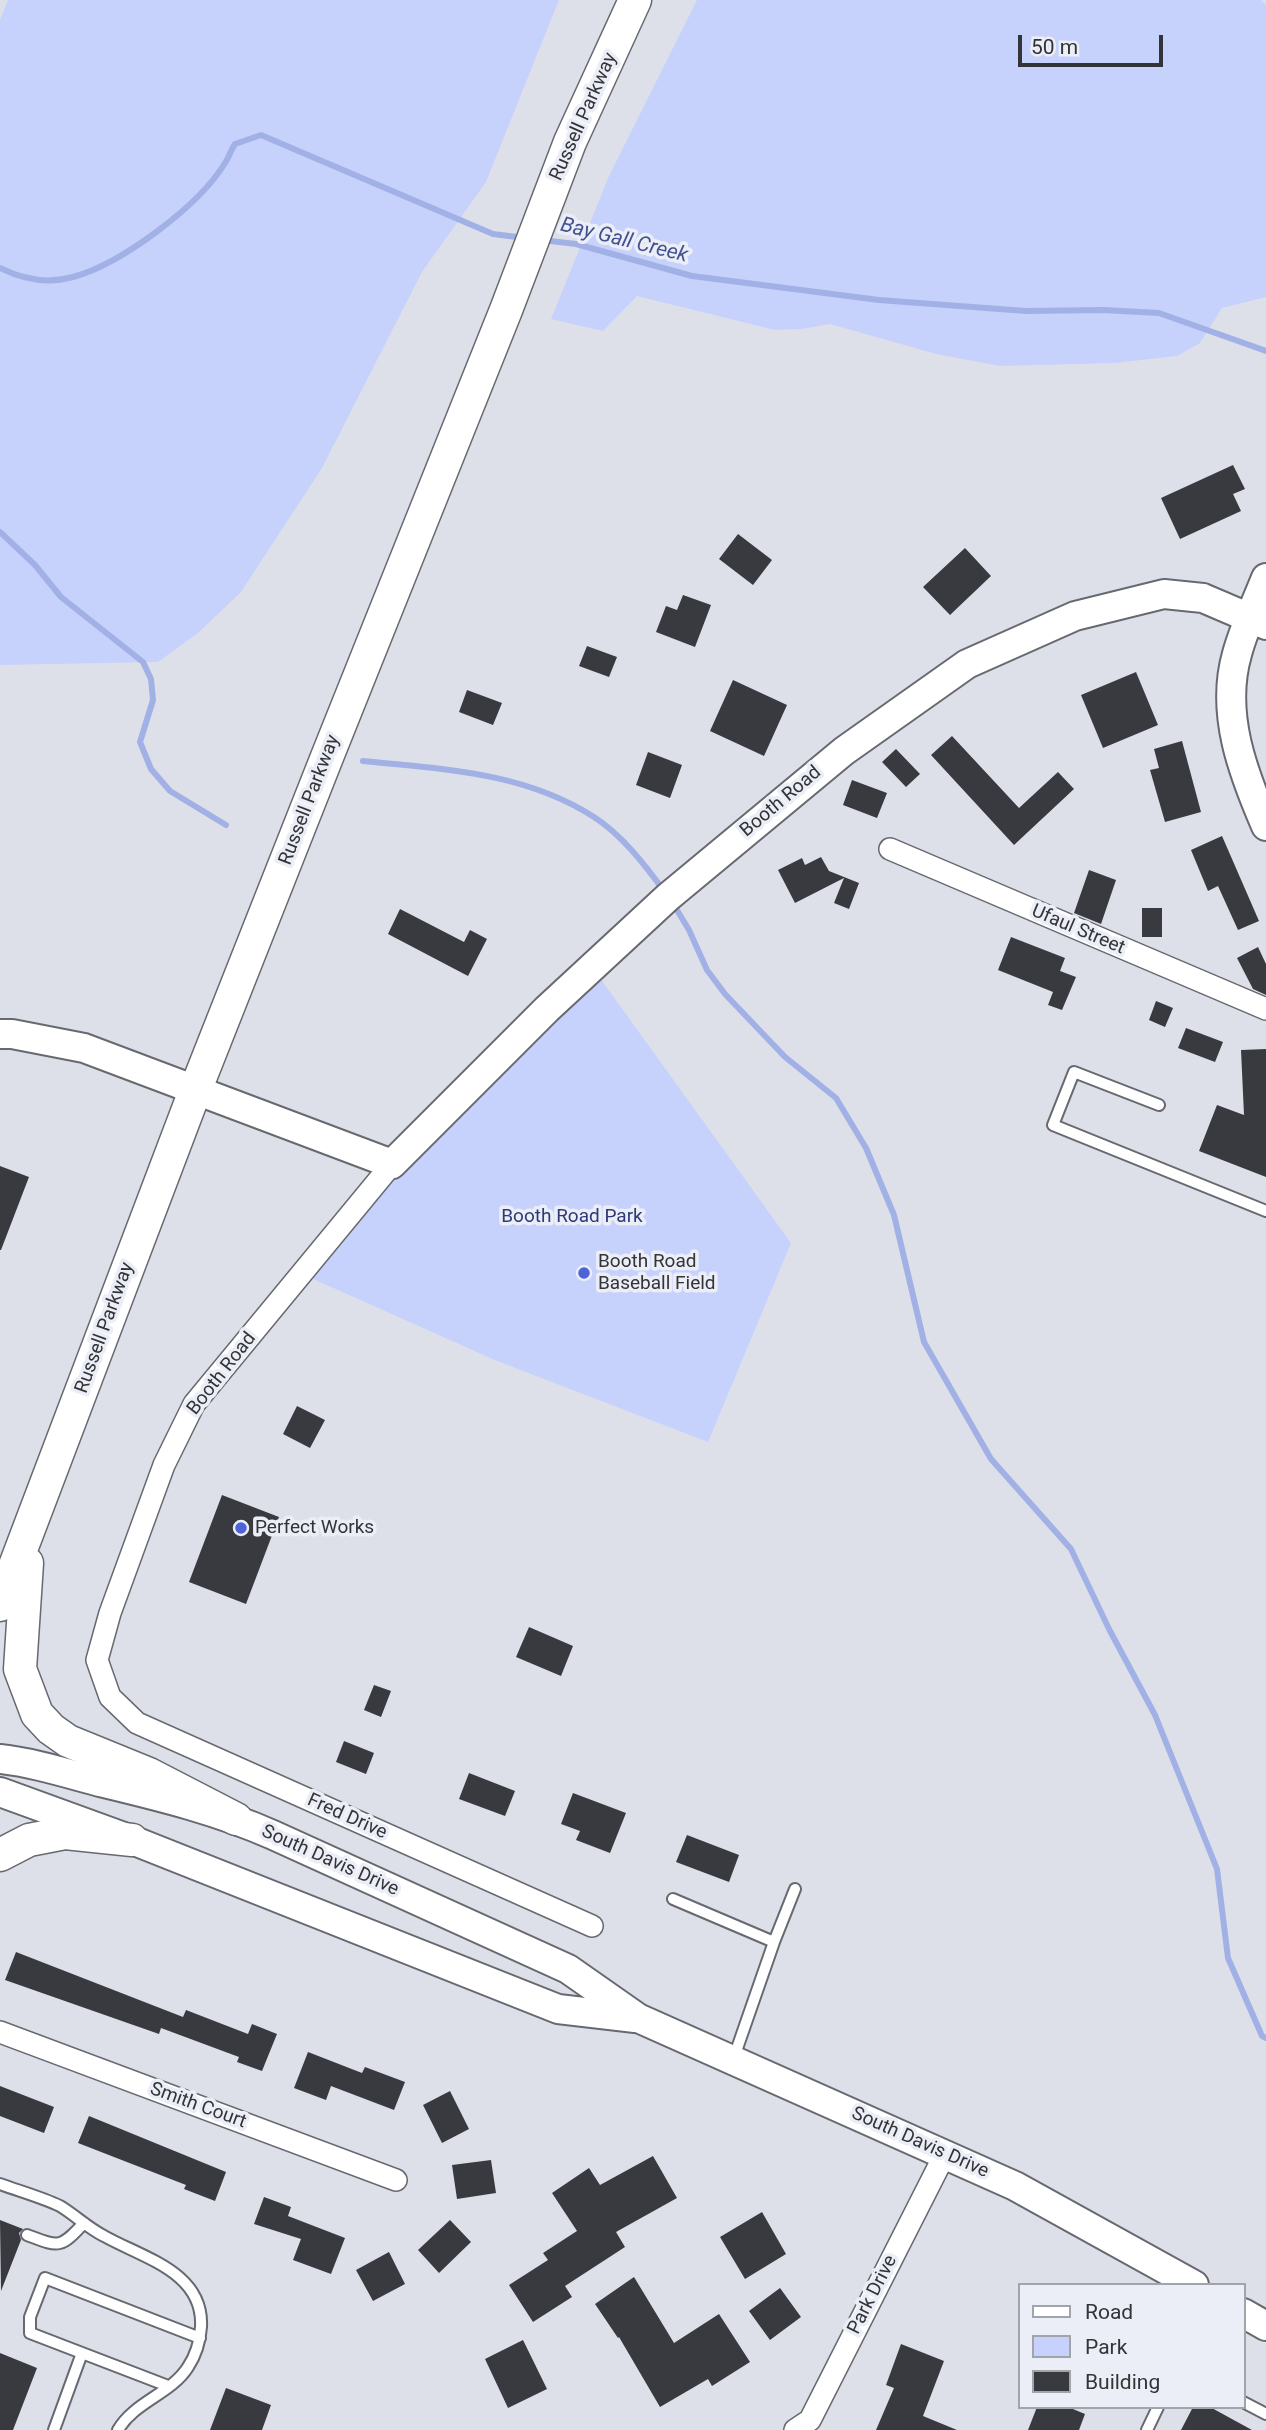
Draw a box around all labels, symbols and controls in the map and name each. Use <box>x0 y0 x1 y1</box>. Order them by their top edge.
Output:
scale bar <box>1021 21 1166 65</box>
text: 50 m <box>1031 35 1078 59</box>
street label: Russell Parkway <box>546 50 622 184</box>
water label: Bay Gall Creek <box>558 213 690 269</box>
street label: Russell Parkway <box>275 732 345 868</box>
street label: Booth Road <box>736 762 826 842</box>
street label: Ufaul Street <box>1028 900 1128 960</box>
park label: Booth Road Park <box>501 1206 643 1228</box>
place label: Booth Road Baseball Field <box>598 1251 716 1295</box>
street label: Russell Parkway <box>71 1259 139 1397</box>
marker: Booth Road Baseball Field <box>576 1265 592 1281</box>
street label: Booth Road <box>183 1328 261 1420</box>
place label: Perfect Works <box>255 1517 374 1539</box>
marker: Perfect Works <box>233 1520 249 1536</box>
street label: Fred Drive <box>304 1789 390 1845</box>
street label: South Davis Drive <box>258 1821 402 1901</box>
street label: Smith Court <box>147 2078 249 2134</box>
street label: South Davis Drive <box>848 2103 992 2183</box>
street label: Park Drive <box>843 2252 903 2338</box>
legend <box>1018 2283 1245 2409</box>
text: Road <box>1085 2300 1133 2324</box>
text: Park <box>1085 2335 1127 2359</box>
text: Building <box>1085 2370 1160 2394</box>

